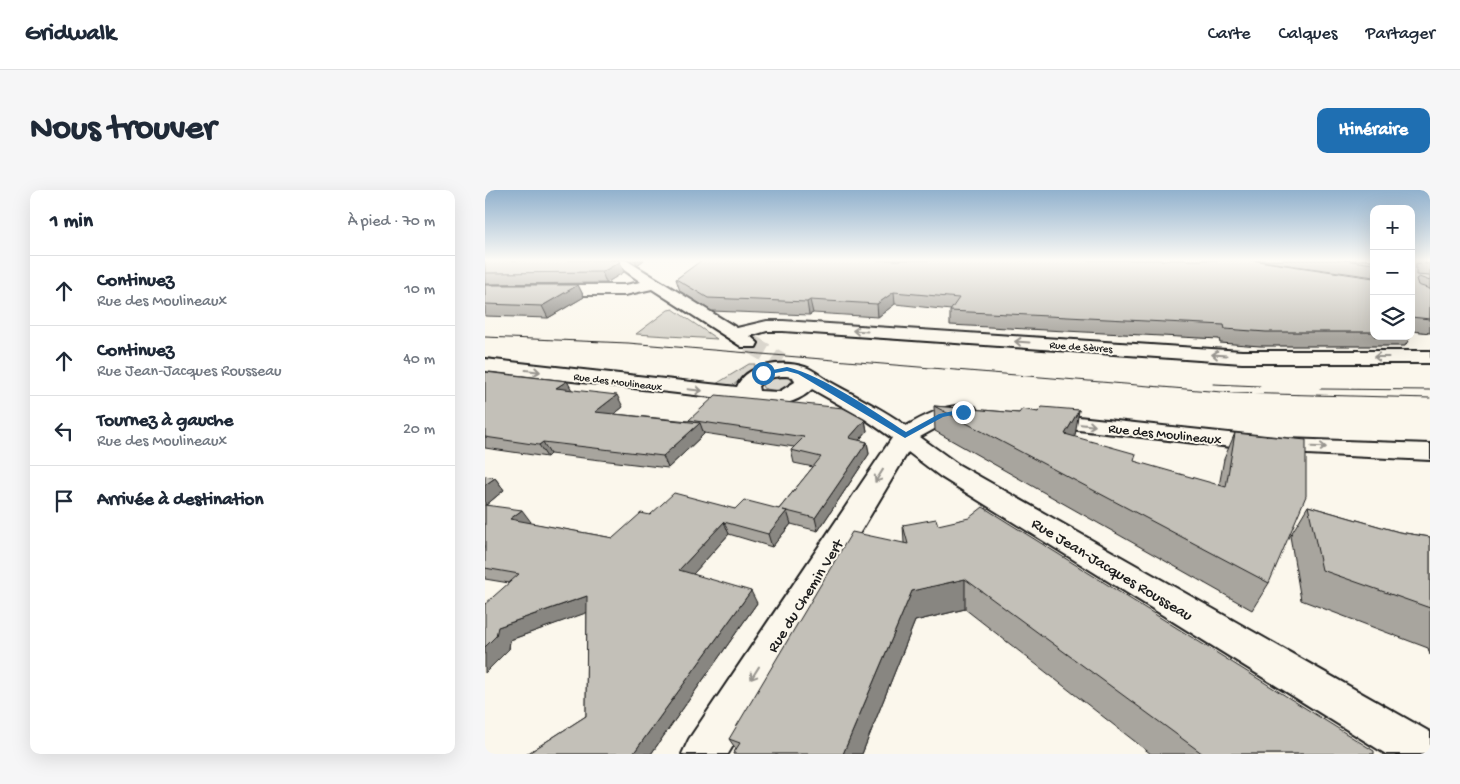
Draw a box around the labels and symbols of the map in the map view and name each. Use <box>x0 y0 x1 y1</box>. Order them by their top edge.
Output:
one-way arrow <box>852 327 868 336</box>
one-way arrow <box>1014 337 1030 347</box>
street label: Rue de Sèvres <box>1049 340 1114 356</box>
one-way arrow <box>1211 351 1227 360</box>
one-way arrow <box>1374 352 1390 362</box>
route start <box>752 362 775 385</box>
one-way arrow <box>525 366 541 376</box>
street label: Rue des Moulineaux <box>573 372 663 394</box>
one-way arrow <box>687 385 703 394</box>
route end <box>952 401 975 424</box>
one-way arrow <box>1080 420 1096 430</box>
street label: Rue des Moulineaux <box>1107 421 1223 450</box>
one-way arrow <box>1311 442 1327 452</box>
one-way arrow <box>873 469 883 483</box>
street label: Rue Jean-Jacques Rousseau <box>1027 515 1196 627</box>
street label: Rue du Chemin Vert <box>765 536 850 657</box>
one-way arrow <box>750 666 760 680</box>

